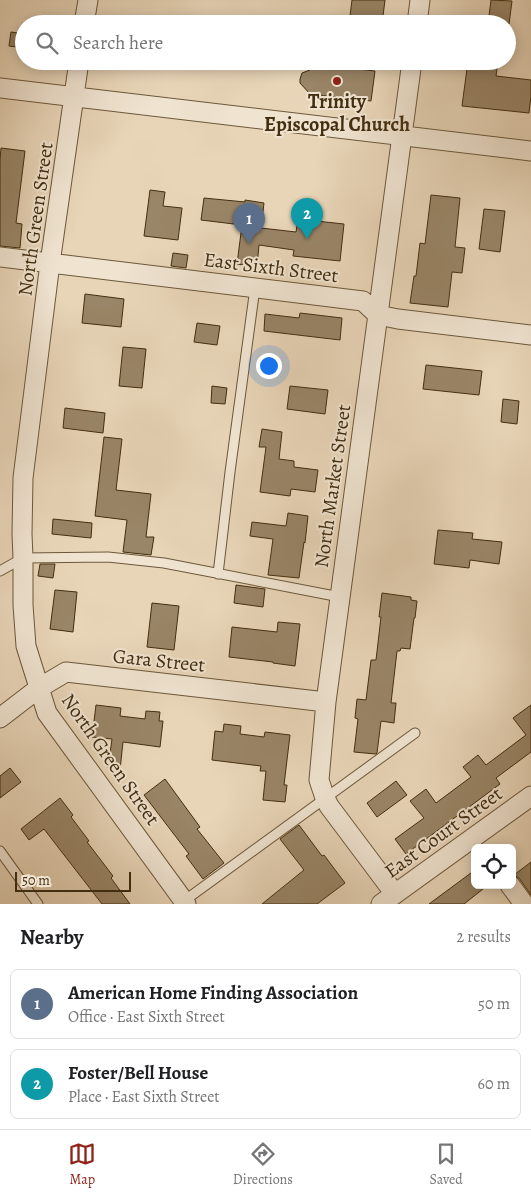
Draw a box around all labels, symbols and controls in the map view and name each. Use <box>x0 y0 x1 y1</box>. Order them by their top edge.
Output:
search box <box>15 15 516 70</box>
icon: search <box>33 29 61 57</box>
text: Search here <box>73 30 163 56</box>
marker: Trinity Episcopal Church <box>331 75 343 87</box>
place label: Trinity Episcopal Church <box>264 88 410 138</box>
street label: North Green Street <box>11 140 60 298</box>
pin: 2 <box>291 198 323 239</box>
pin: 1 <box>233 203 265 244</box>
street label: East Sixth Street <box>202 246 340 289</box>
your location <box>256 353 282 379</box>
street label: North Market Street <box>308 402 357 570</box>
street label: Gara Street <box>112 642 207 679</box>
street label: North Green Street <box>55 688 166 831</box>
street label: East Court Street <box>379 780 508 884</box>
map controls <box>471 844 516 889</box>
button: locate <box>471 844 516 889</box>
scale bar <box>15 869 131 892</box>
text: 50 m <box>22 871 50 890</box>
text: Nearby <box>20 923 83 951</box>
text: 2 results <box>456 926 511 948</box>
text: American Home Finding Association <box>68 980 358 1006</box>
text: 1 <box>34 993 40 1015</box>
text: 50 m <box>478 993 510 1015</box>
text: Office · East Sixth Street <box>68 1006 225 1028</box>
text: Foster/Bell House <box>68 1060 208 1086</box>
text: 2 <box>33 1073 41 1095</box>
text: 60 m <box>478 1073 510 1095</box>
text: Place · East Sixth Street <box>68 1086 220 1108</box>
tab: Map <box>68 1140 96 1189</box>
tab: Directions <box>233 1140 293 1189</box>
tab: Saved <box>430 1140 463 1189</box>

